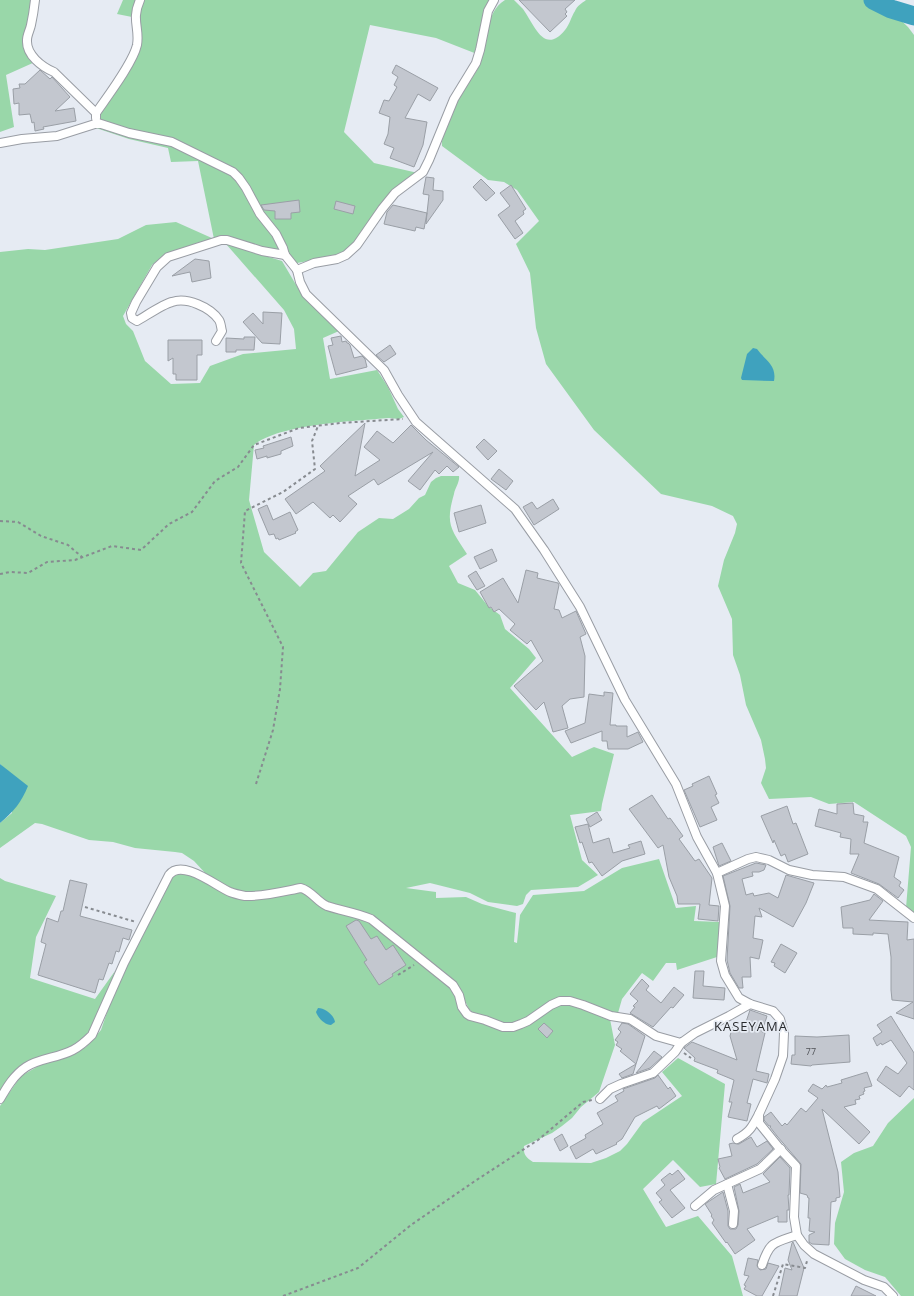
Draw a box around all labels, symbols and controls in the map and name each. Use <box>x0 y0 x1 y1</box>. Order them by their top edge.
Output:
district label: KASEYAMA <box>714 1017 788 1035</box>
house number: 77 <box>806 1045 816 1058</box>

